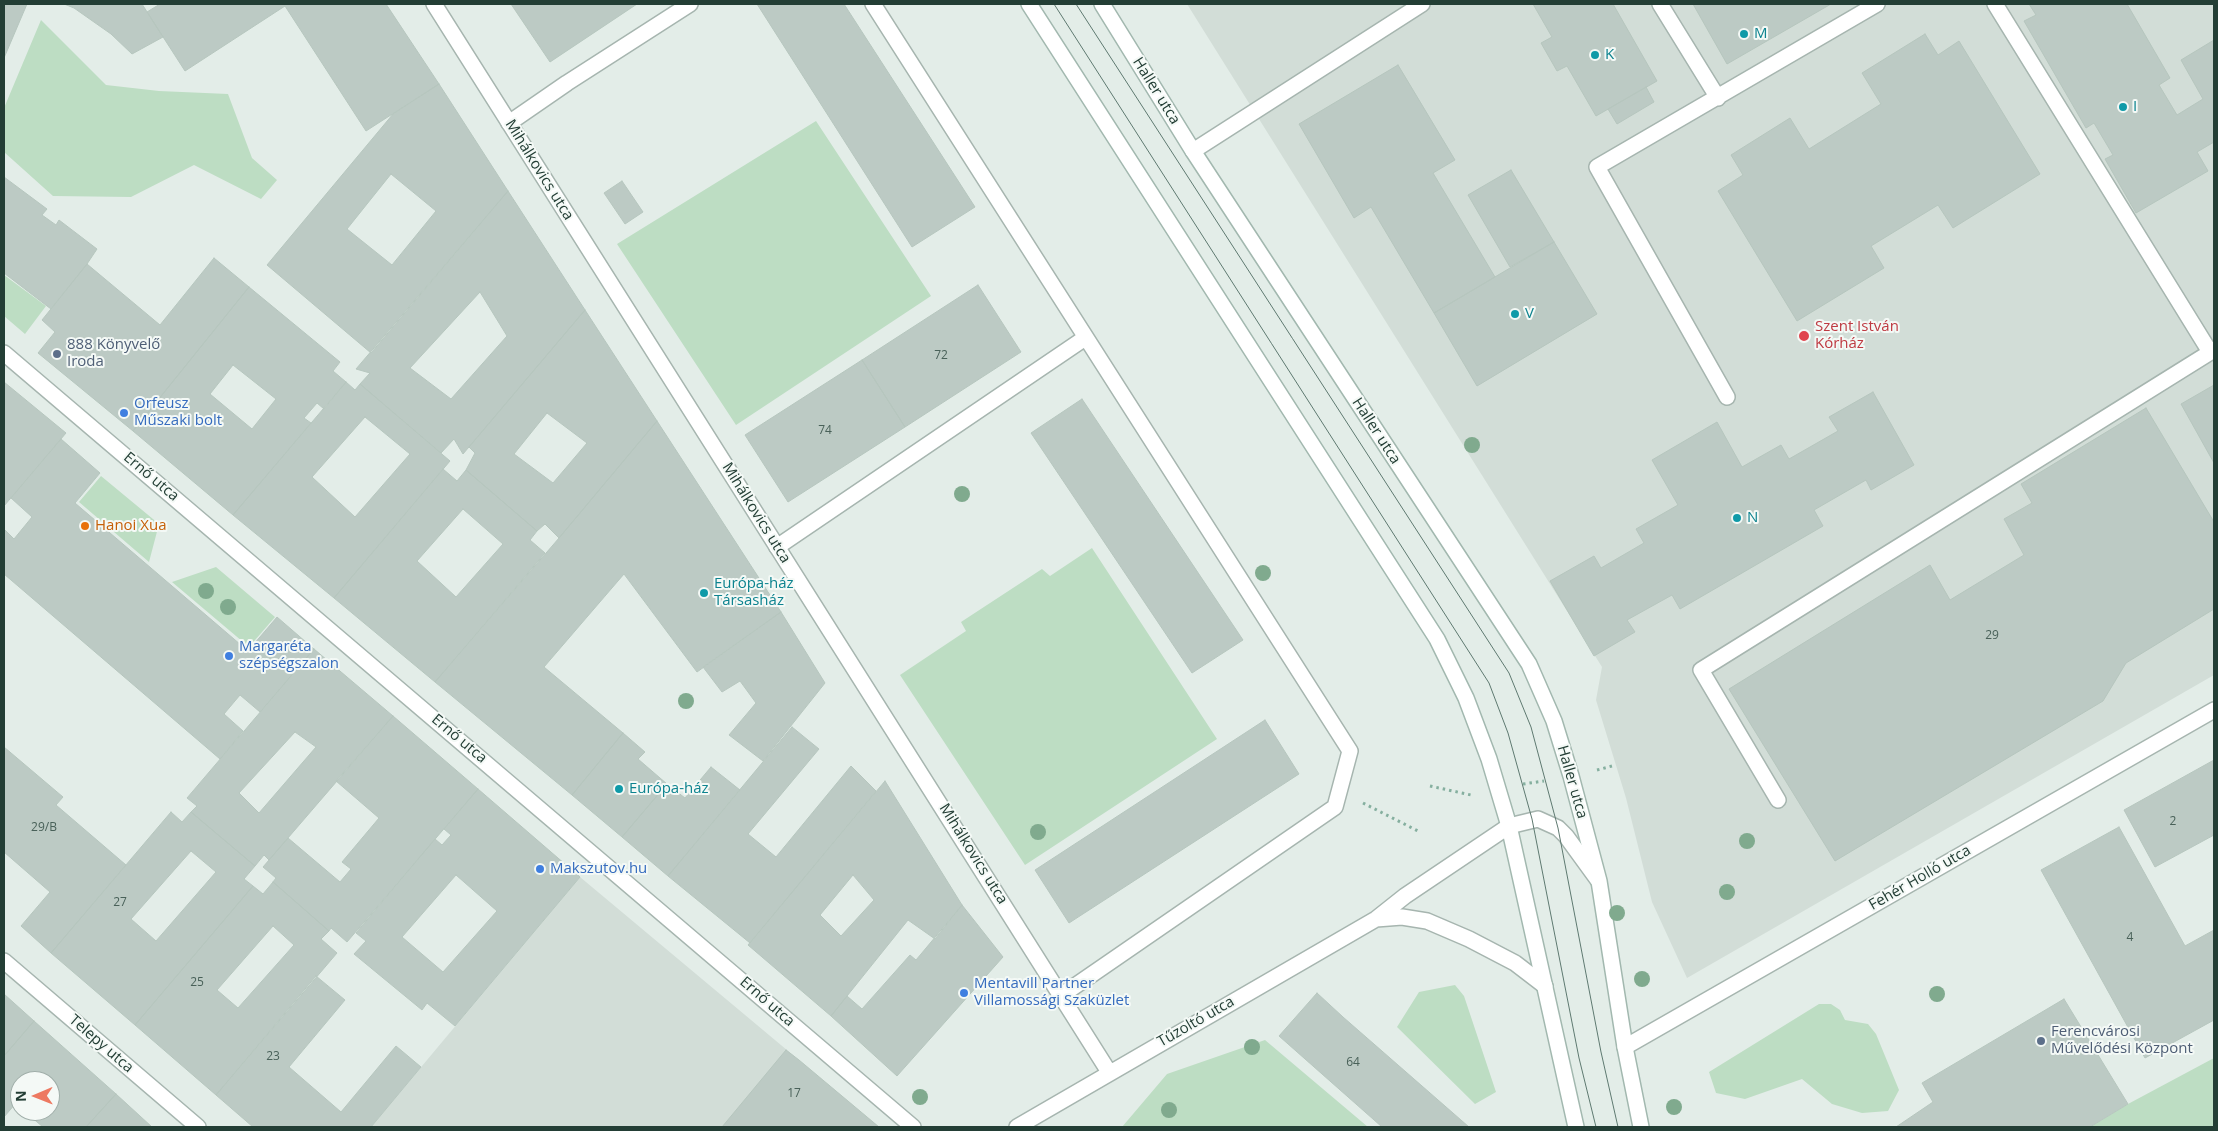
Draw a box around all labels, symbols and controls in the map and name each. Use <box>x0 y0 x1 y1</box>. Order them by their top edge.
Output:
place label: M <box>1754 25 1767 43</box>
marker: M <box>1738 28 1750 40</box>
place label: K <box>1605 46 1614 64</box>
marker: K <box>1589 49 1601 61</box>
street label: Haller utca <box>1128 54 1184 128</box>
place label: I <box>2133 98 2137 116</box>
marker: I <box>2117 101 2129 113</box>
street label: Mihálkovics utca <box>501 116 577 224</box>
place label: V <box>1525 305 1534 323</box>
marker: V <box>1509 308 1521 320</box>
place label: Szent István Kórház <box>1815 318 1899 353</box>
marker: Szent István Kórház <box>1797 329 1811 343</box>
place label: 888 Könyvelő Iroda <box>67 336 160 371</box>
marker: 888 Könyvelő Iroda <box>51 348 63 360</box>
house number: 72 <box>934 349 948 363</box>
street label: Haller utca <box>1348 394 1404 468</box>
place label: Orfeusz Műszaki bolt <box>134 395 222 430</box>
marker: Orfeusz Műszaki bolt <box>118 407 130 419</box>
house number: 74 <box>818 424 832 438</box>
street label: Ernő utca <box>120 449 182 505</box>
street label: Mihálkovics utca <box>718 459 794 567</box>
place label: N <box>1747 509 1758 527</box>
marker: N <box>1731 512 1743 524</box>
place label: Hanoi Xua <box>95 517 166 535</box>
marker: Hanoi Xua <box>79 520 91 532</box>
place label: Európa-ház Társasház <box>714 575 794 610</box>
marker: Európa-ház Társasház <box>698 587 710 599</box>
house number: 29 <box>1985 629 1999 643</box>
place label: Margaréta szépségszalon <box>239 638 339 673</box>
marker: Margaréta szépségszalon <box>223 650 235 662</box>
street label: Ernő utca <box>428 711 490 767</box>
street label: Haller utca <box>1553 743 1591 821</box>
place label: Európa-ház <box>629 780 709 798</box>
marker: Európa-ház <box>613 783 625 795</box>
street label: Mihálkovics utca <box>935 800 1011 908</box>
house number: 2 <box>2170 815 2176 829</box>
house number: 29/B <box>31 821 57 835</box>
street label: Fehér Holló utca <box>1866 842 1974 914</box>
place label: Makszutov.hu <box>550 860 647 878</box>
marker: Makszutov.hu <box>534 863 546 875</box>
house number: 27 <box>113 896 127 910</box>
house number: 4 <box>2127 931 2133 945</box>
street label: Ernő utca <box>736 973 798 1031</box>
place label: Mentavill Partner Villamossági Szaküzlet <box>974 975 1129 1010</box>
house number: 25 <box>190 976 204 990</box>
marker: Mentavill Partner Villamossági Szaküzlet <box>958 987 970 999</box>
street label: Tűzoltó utca <box>1154 993 1238 1051</box>
street label: Telepy utca <box>65 1011 137 1077</box>
place label: Ferencvárosi Művelődési Központ <box>2051 1023 2193 1058</box>
marker: Ferencvárosi Művelődési Központ <box>2035 1035 2047 1047</box>
house number: 23 <box>266 1050 280 1064</box>
house number: 64 <box>1346 1056 1360 1070</box>
north arrow <box>10 1071 60 1121</box>
house number: 17 <box>787 1087 801 1101</box>
text: N <box>11 1090 30 1102</box>

